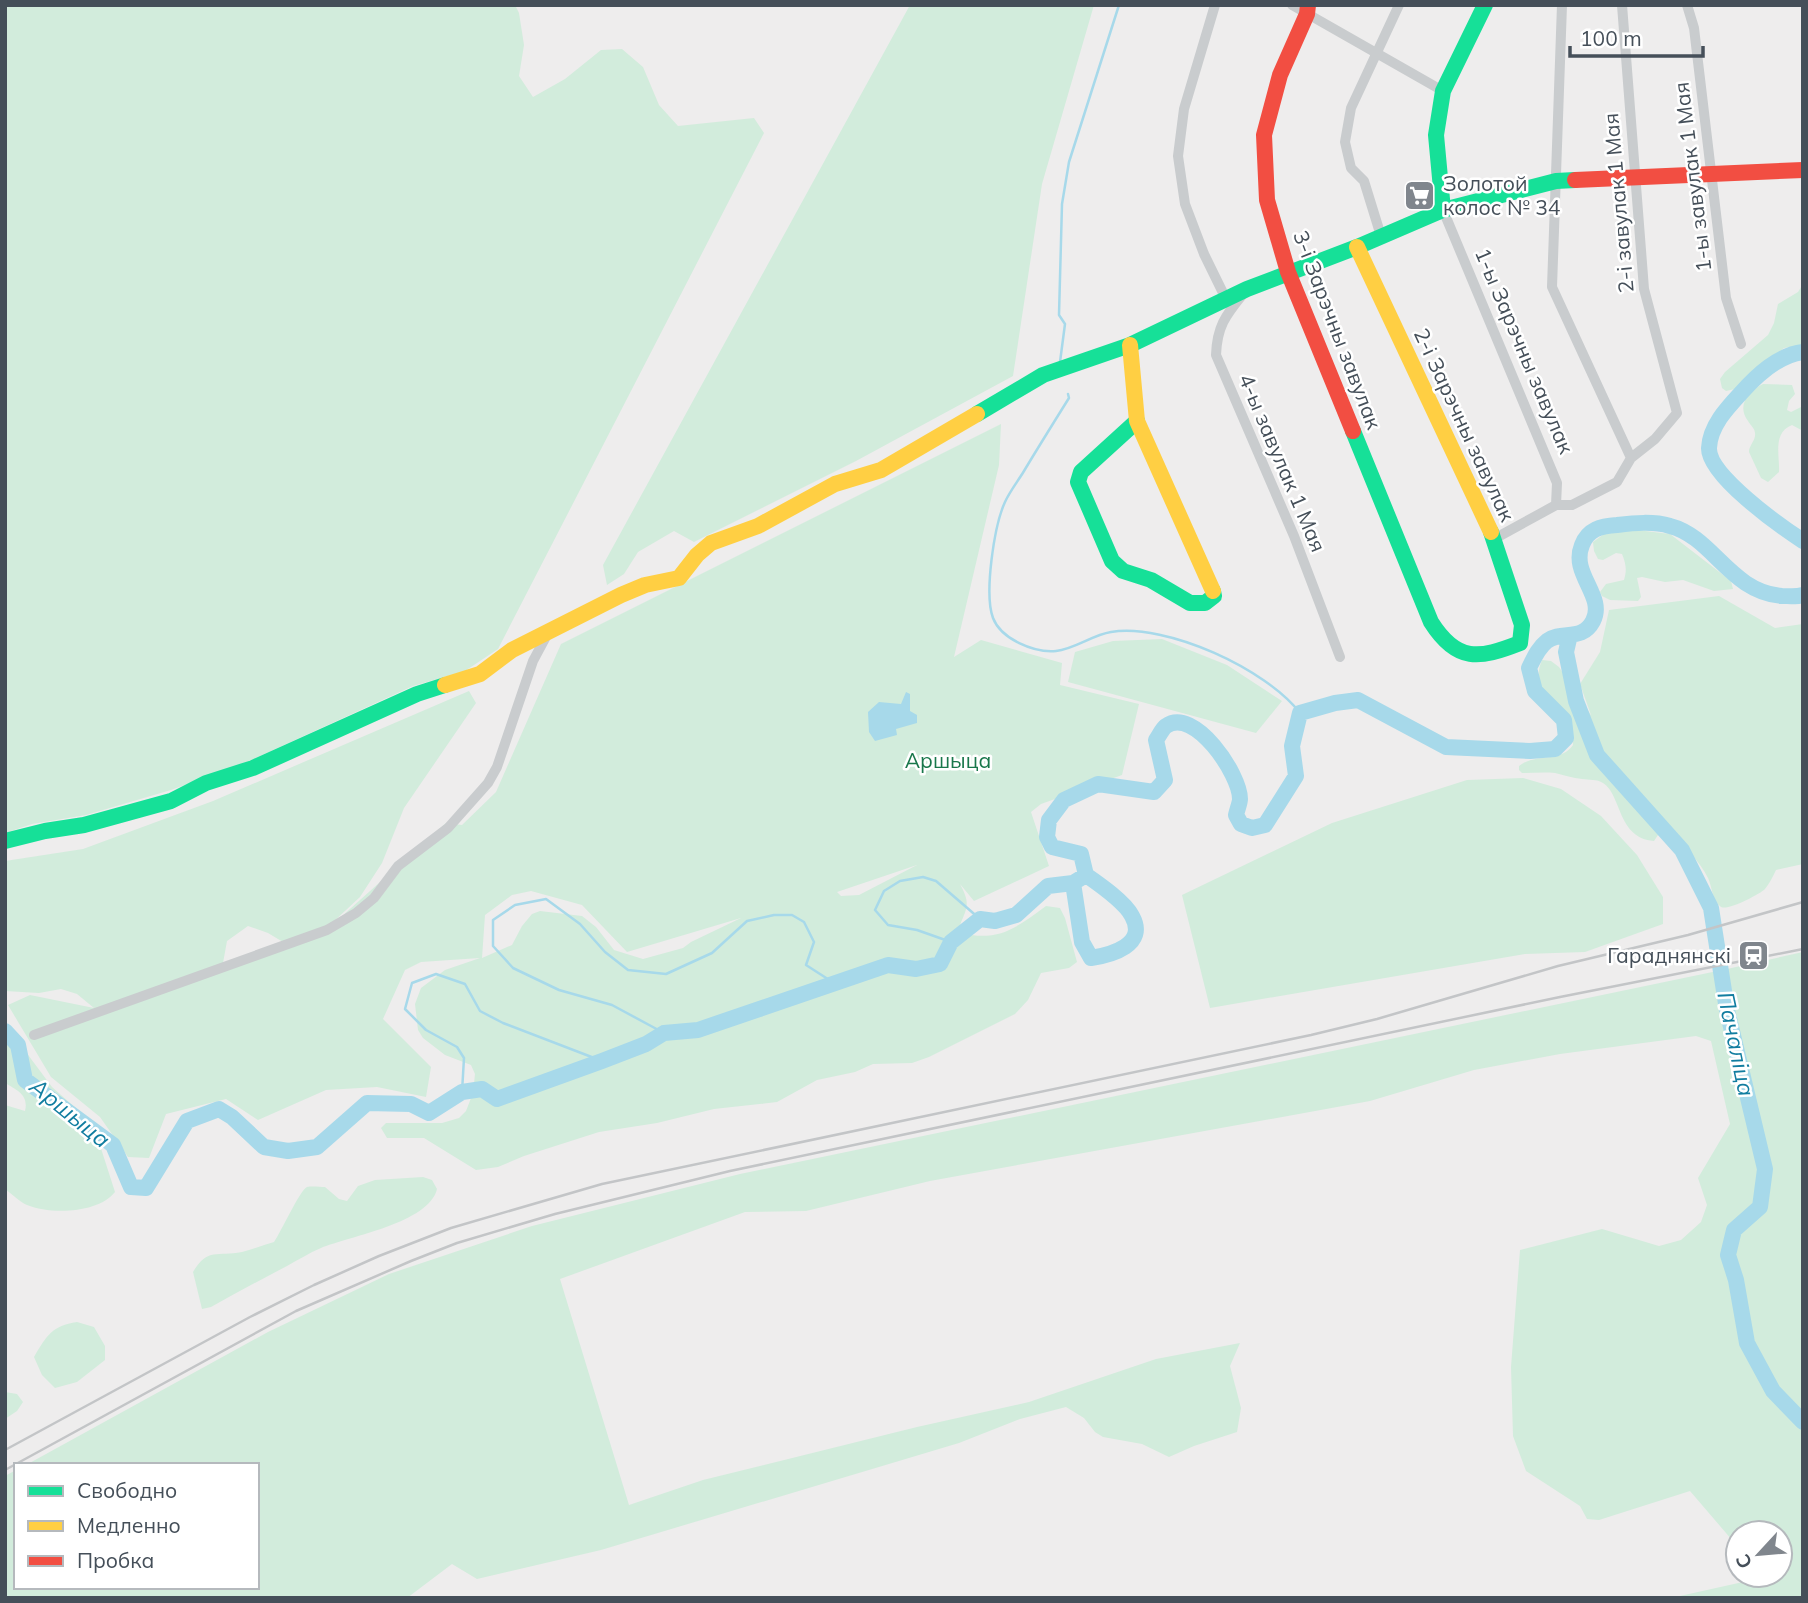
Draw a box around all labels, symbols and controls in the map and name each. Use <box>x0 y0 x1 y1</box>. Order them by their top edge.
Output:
scale bar <box>1570 14 1703 58</box>
text: 100 m <box>1580 25 1642 51</box>
street label: 1-ы завулак 1 Мая <box>1667 81 1717 273</box>
street label: 2-і завулак 1 Мая <box>1597 112 1639 294</box>
place label: Золотой колос № 34 <box>1443 170 1561 220</box>
supermarket icon: Золотой колос № 34 <box>1403 179 1437 213</box>
street label: 3-і Зарэчны завулак <box>1288 227 1388 433</box>
street label: 1-ы Зарэчны завулак <box>1470 244 1580 458</box>
street label: 2-і Зарэчны завулак <box>1409 324 1521 526</box>
street label: 4-ы завулак 1 Мая <box>1234 370 1332 556</box>
park label: Аршыца <box>905 747 991 773</box>
station icon: Гараднянскі <box>1737 939 1771 973</box>
place label: Гараднянскі <box>1607 942 1731 968</box>
water label: Пачаліца <box>1711 989 1762 1099</box>
water label: Аршыца <box>24 1071 116 1154</box>
legend <box>14 1463 259 1589</box>
text: Свободно <box>77 1477 177 1503</box>
text: Медленно <box>77 1512 181 1538</box>
north arrow <box>1724 1519 1794 1589</box>
text: Пробка <box>77 1547 154 1573</box>
text: С <box>1730 1550 1757 1573</box>

